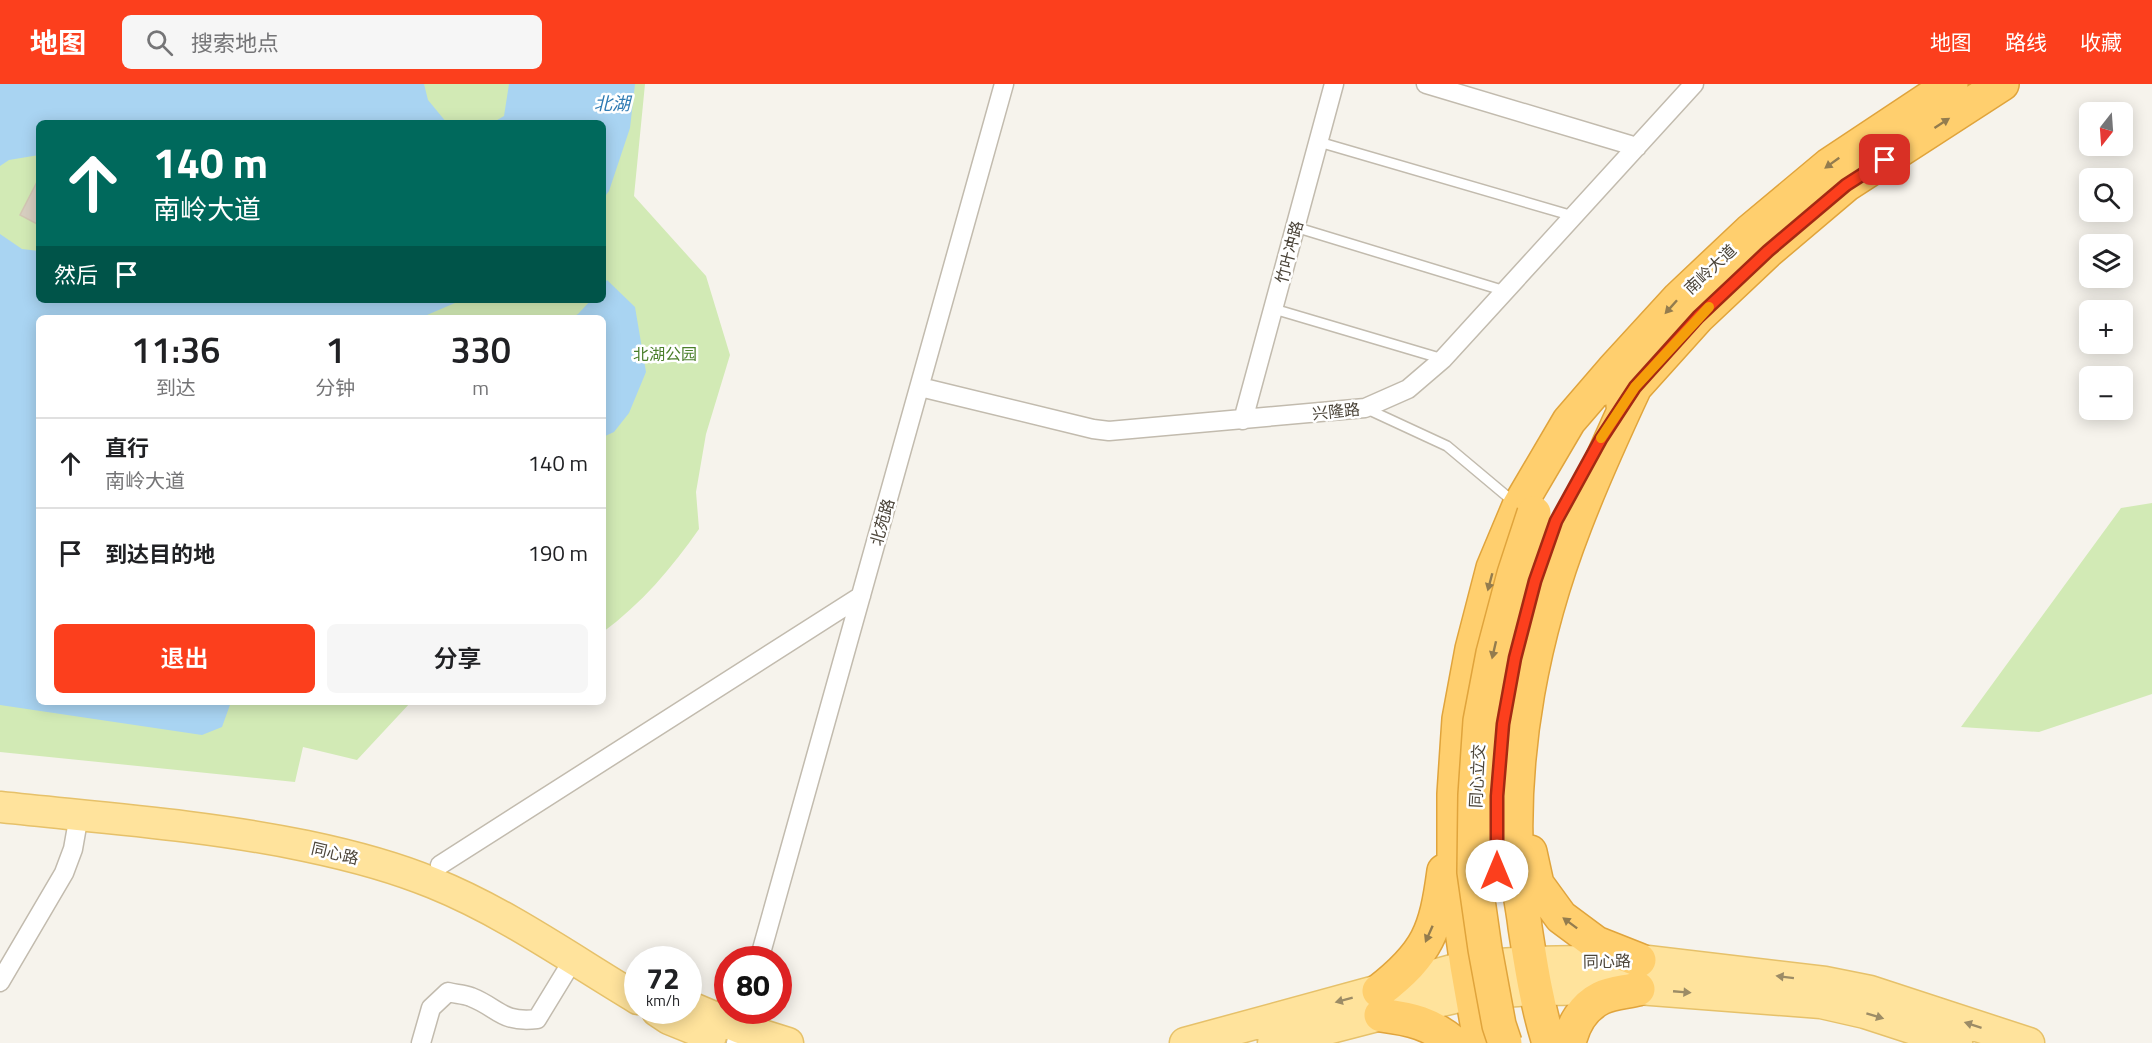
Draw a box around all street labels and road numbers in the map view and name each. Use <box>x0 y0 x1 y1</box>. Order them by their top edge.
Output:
street label: 竹叶冲路 <box>1269 218 1309 286</box>
street label: 南岭大道 <box>1678 238 1742 300</box>
street label: 兴隆路 <box>1311 397 1361 425</box>
street label: 北苑路 <box>864 496 900 548</box>
street label: 同心立交 <box>1463 743 1491 809</box>
street label: 同心路 <box>309 836 361 870</box>
street label: 同心路 <box>1583 949 1631 973</box>

